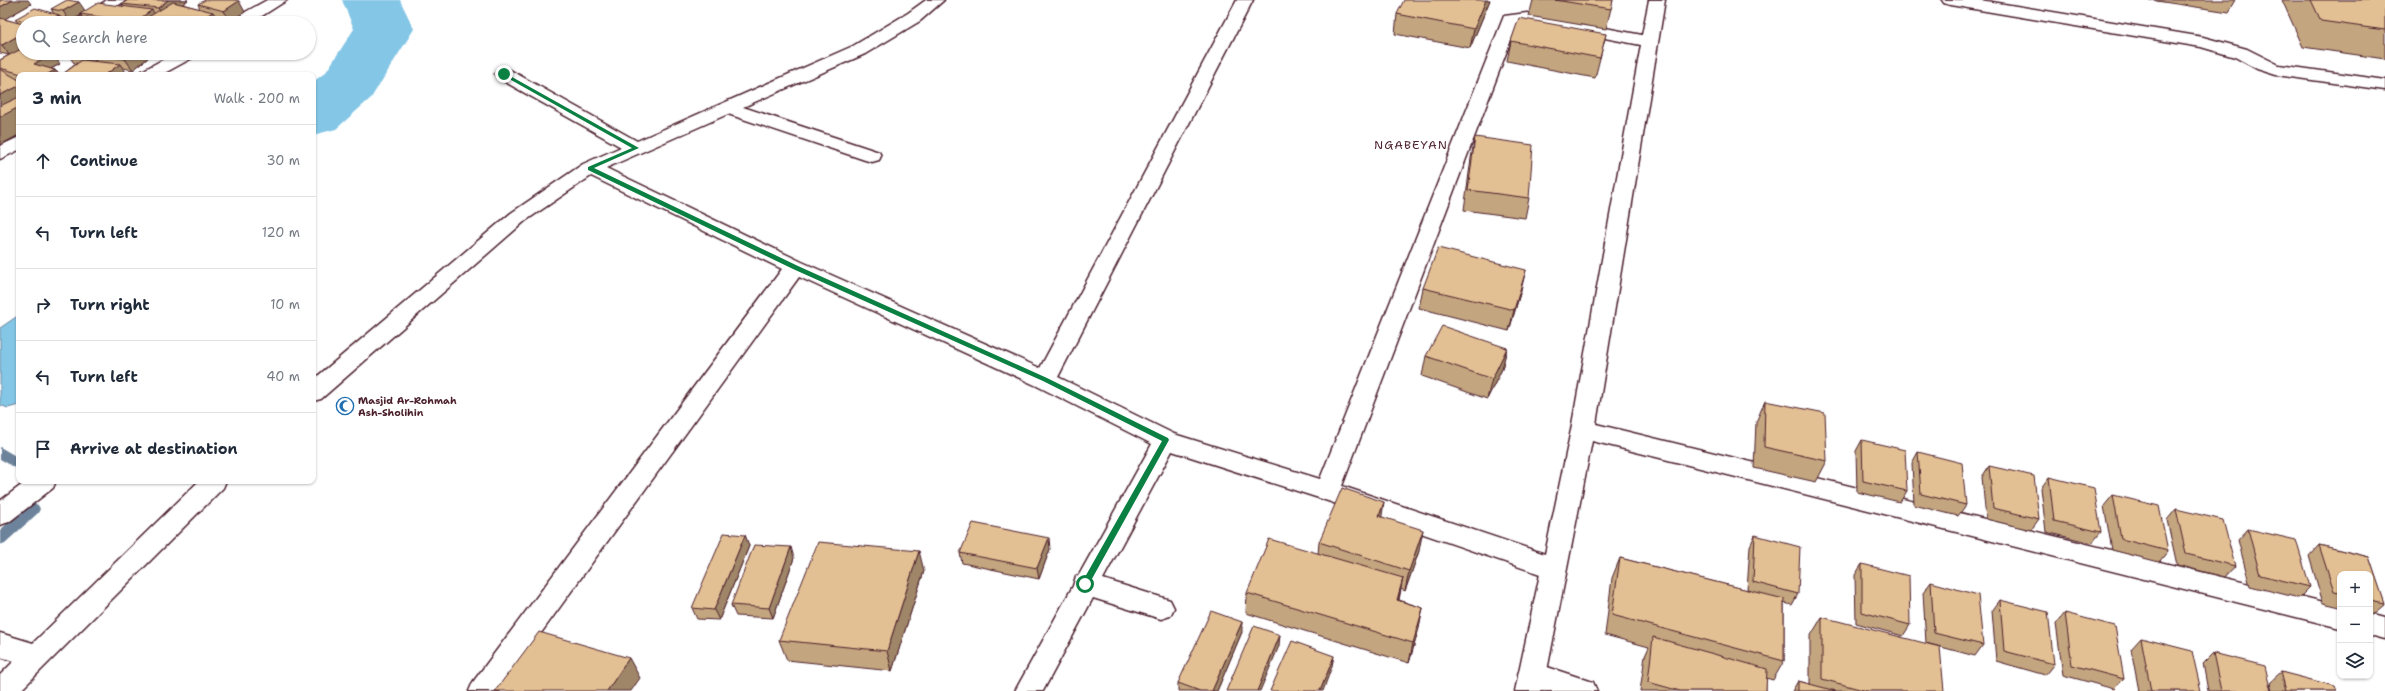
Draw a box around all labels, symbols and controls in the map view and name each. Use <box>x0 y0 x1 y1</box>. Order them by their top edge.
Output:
search box <box>16 16 316 60</box>
icon: search <box>30 27 52 49</box>
text: Search here <box>62 28 148 48</box>
route end <box>495 65 513 83</box>
text: 3 min <box>32 87 82 109</box>
text: Walk · 200 m <box>214 90 300 107</box>
district label: NGABEYAN <box>1374 137 1448 153</box>
icon: ahead <box>32 150 54 172</box>
text: Continue <box>70 151 138 171</box>
text: 30 m <box>266 152 300 169</box>
icon: left <box>32 222 54 244</box>
text: Turn left <box>70 223 138 243</box>
text: 120 m <box>262 224 300 241</box>
icon: right <box>32 294 54 316</box>
text: Turn right <box>70 295 150 315</box>
text: 10 m <box>270 296 300 313</box>
icon: left <box>32 366 54 388</box>
text: Turn left <box>70 367 138 387</box>
text: 40 m <box>266 368 300 385</box>
place label: Masjid Ar-Rohmah Ash-Sholihin <box>358 394 457 419</box>
mosque icon: Masjid Ar-Rohmah Ash-Sholihin <box>335 396 355 416</box>
icon: arrive <box>32 438 54 460</box>
text: Arrive at destination <box>70 439 238 459</box>
map controls <box>2337 571 2373 679</box>
button: + <box>2337 571 2373 607</box>
route start <box>1076 575 1094 593</box>
button: − <box>2337 607 2373 643</box>
button: layers <box>2337 643 2373 679</box>

